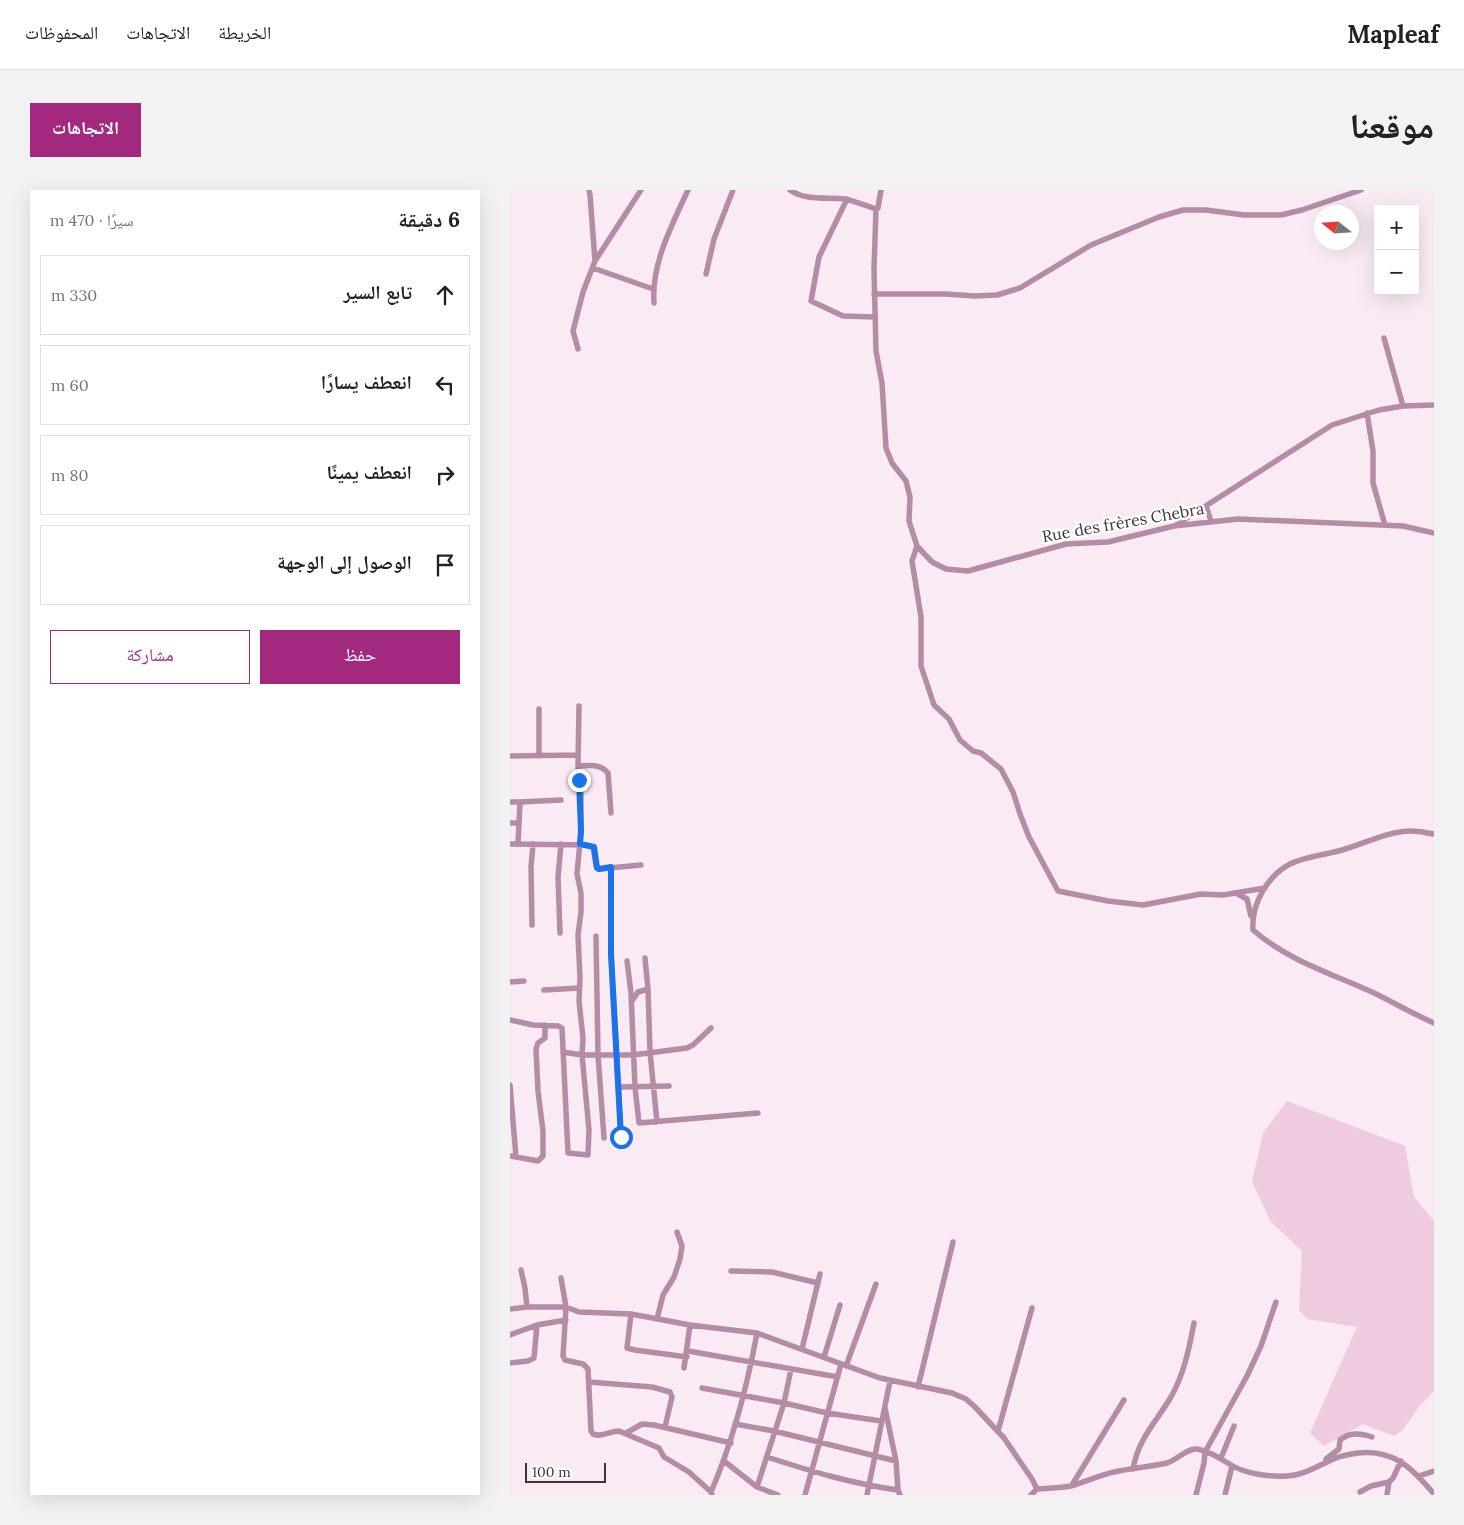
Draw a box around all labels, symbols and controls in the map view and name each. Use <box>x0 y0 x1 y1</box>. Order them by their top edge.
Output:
text: Mapleaf <box>1347 19 1439 50</box>
text: المحفوظات <box>25 21 98 44</box>
text: الاتجاهات <box>126 21 190 44</box>
text: الخريطة <box>218 21 271 44</box>
button: الاتجاهات <box>30 103 141 157</box>
text: موقعنا <box>1349 103 1434 148</box>
north arrow <box>1314 205 1359 250</box>
map controls <box>1374 205 1419 295</box>
button: + <box>1374 205 1419 250</box>
text: 6 دقيقة <box>398 206 460 233</box>
text: سيرًا · 470 m <box>50 210 134 230</box>
button: − <box>1374 250 1419 295</box>
text: تابع السير <box>344 280 412 304</box>
icon: ahead <box>431 281 459 309</box>
text: 330 m <box>51 285 97 305</box>
text: انعطف يسارًا <box>321 370 412 394</box>
icon: left <box>431 371 459 399</box>
text: 60 m <box>51 375 89 395</box>
text: انعطف يمينًا <box>326 460 412 484</box>
icon: right <box>431 461 459 489</box>
text: 80 m <box>51 465 88 485</box>
street label: Rue des frères Chebra <box>1040 498 1206 546</box>
text: الوصول إلى الوجهة <box>277 550 412 574</box>
icon: arrive <box>431 551 459 579</box>
button: مشاركة <box>50 630 250 684</box>
button: حفظ <box>260 630 460 684</box>
route end <box>568 769 591 792</box>
route start <box>610 1126 633 1149</box>
scale bar <box>525 1460 606 1483</box>
text: 100 m <box>532 1463 571 1481</box>

